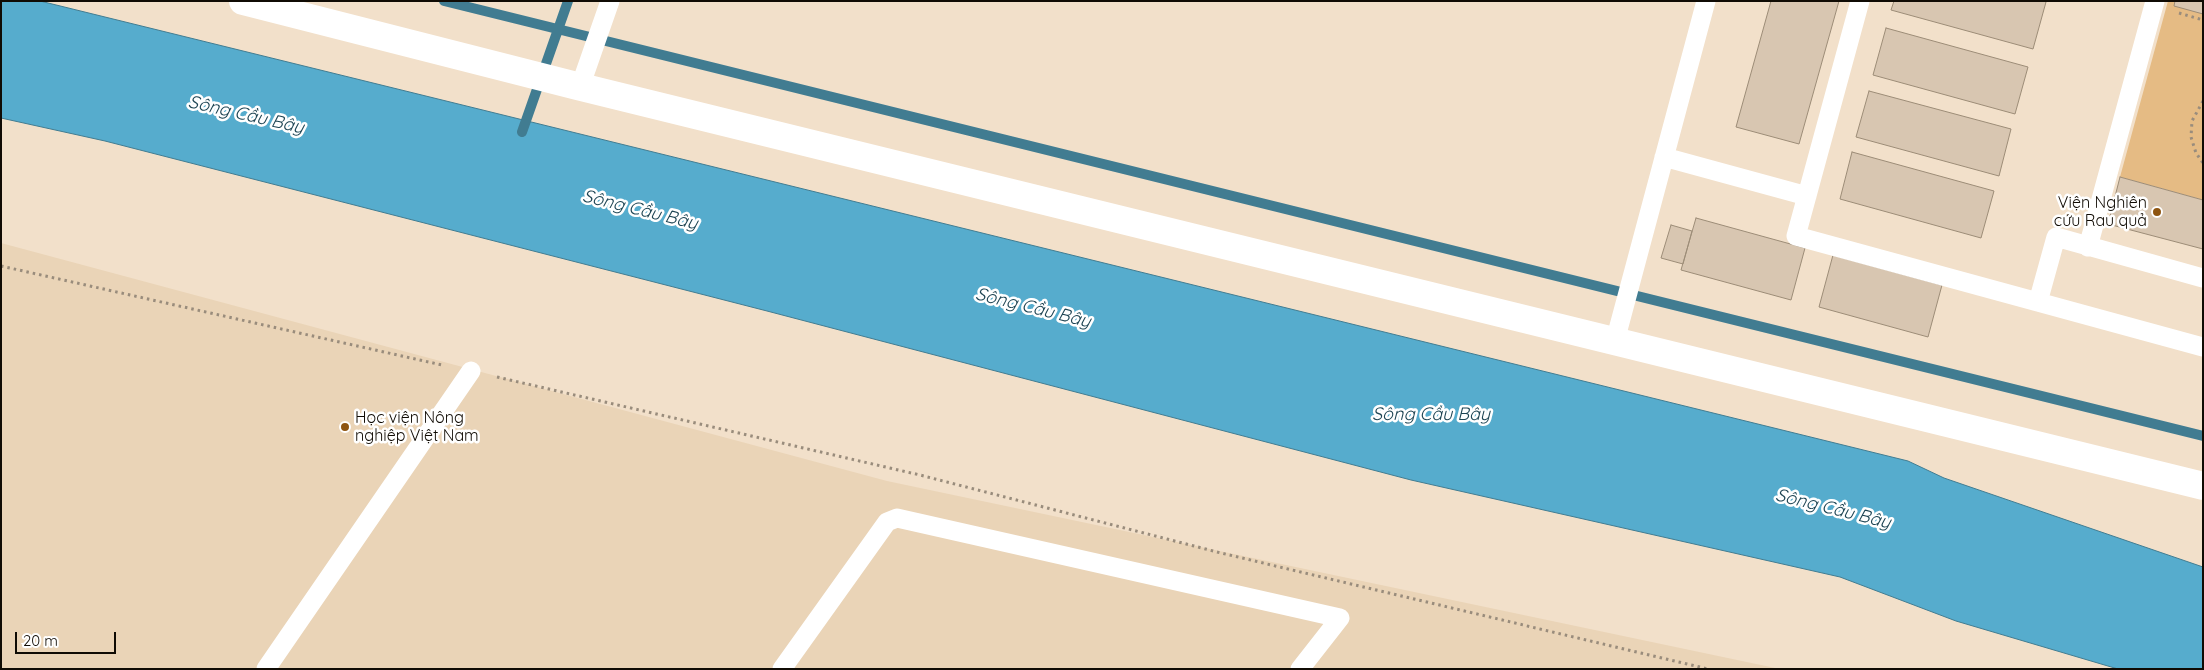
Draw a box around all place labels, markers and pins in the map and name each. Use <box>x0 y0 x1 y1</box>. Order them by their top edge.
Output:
place label: Viện Nghiên cứu Rau quả <box>2054 193 2147 231</box>
marker: Viện Nghiên cứu Rau quả <box>2151 206 2163 218</box>
place label: Học viện Nông nghiệp Việt Nam <box>355 408 479 446</box>
marker: Học viện Nông nghiệp Việt Nam <box>339 421 351 433</box>

